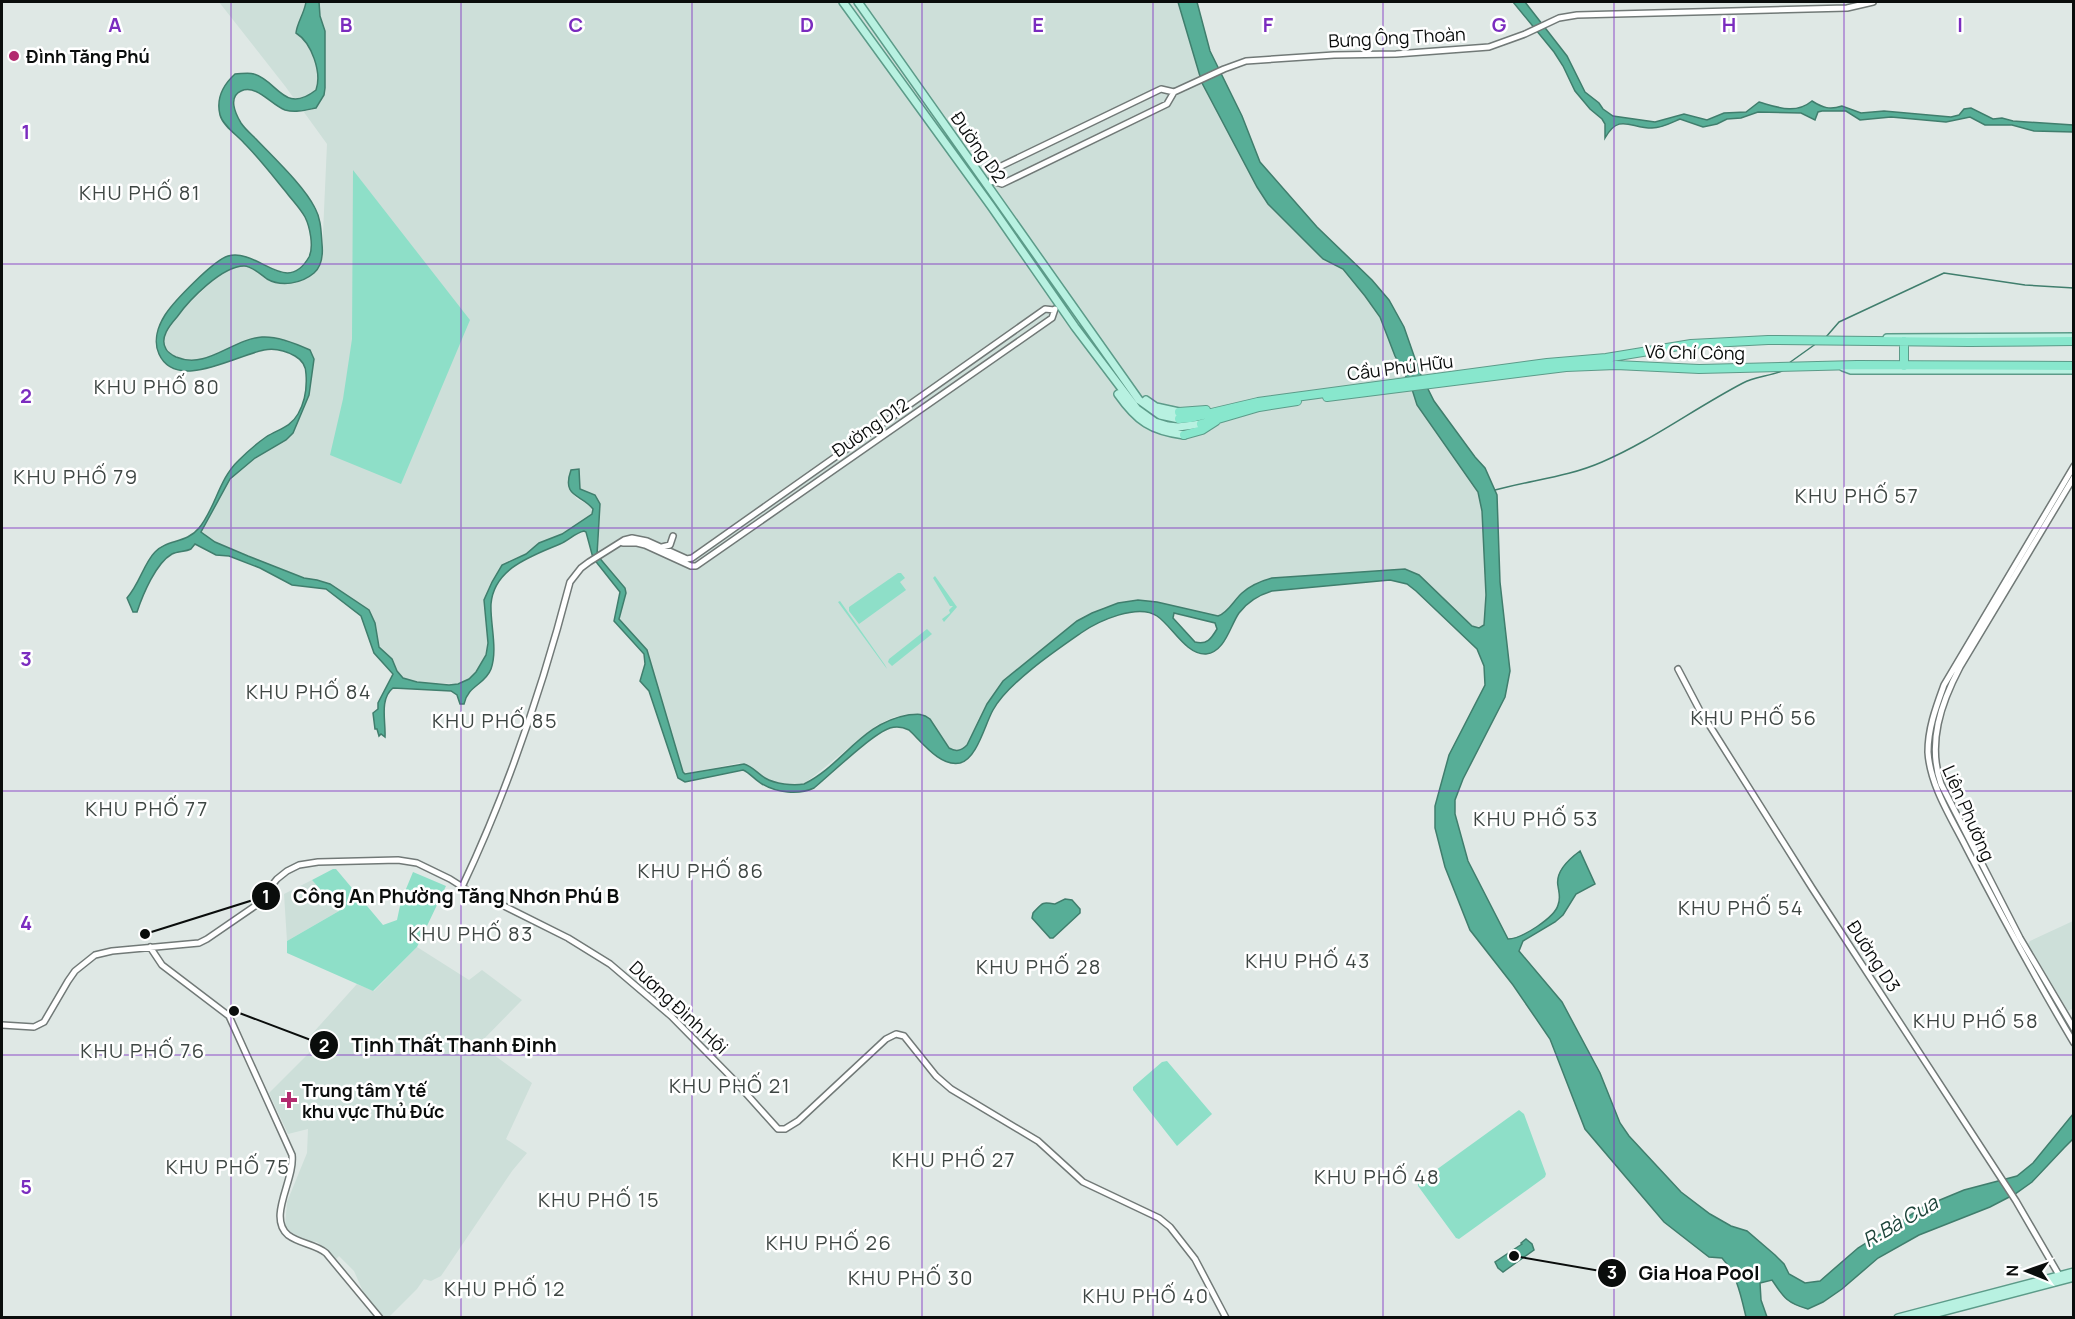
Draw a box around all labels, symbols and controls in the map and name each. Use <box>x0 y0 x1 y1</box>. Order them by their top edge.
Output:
text: A <box>108 11 122 38</box>
text: B <box>340 11 353 38</box>
text: C <box>569 11 583 38</box>
text: D <box>800 11 814 38</box>
text: E <box>1032 11 1044 38</box>
text: F <box>1263 11 1274 38</box>
text: G <box>1492 11 1507 38</box>
text: H <box>1722 11 1736 38</box>
text: I <box>1957 11 1963 38</box>
street label: Bưng Ông Thoàn <box>1328 21 1466 53</box>
place label: Đình Tăng Phú <box>26 44 150 68</box>
marker: Đình Tăng Phú <box>7 49 21 63</box>
street label: Đường D2 <box>946 107 1012 187</box>
text: 1 <box>22 118 30 145</box>
district label: KHU PHỐ 81 <box>79 178 201 206</box>
street label: Võ Chí Công <box>1645 339 1745 365</box>
street label: Cầu Phú Hữu <box>1346 349 1454 385</box>
district label: KHU PHỐ 80 <box>94 372 220 400</box>
text: 2 <box>20 382 32 409</box>
street label: Đường D12 <box>827 392 913 462</box>
district label: KHU PHỐ 79 <box>13 462 139 490</box>
district label: KHU PHỐ 57 <box>1795 481 1919 509</box>
text: 3 <box>20 645 32 672</box>
district label: KHU PHỐ 84 <box>246 677 372 705</box>
district label: KHU PHỐ 56 <box>1691 703 1817 731</box>
district label: KHU PHỐ 85 <box>432 706 558 734</box>
street label: Liên Phường <box>1937 761 2001 865</box>
district label: KHU PHỐ 77 <box>85 794 209 822</box>
district label: KHU PHỐ 53 <box>1473 804 1599 832</box>
district label: KHU PHỐ 86 <box>638 856 764 884</box>
callout: Công An Phường Tăng Nhơn Phú B <box>251 877 631 915</box>
text: Công An Phường Tăng Nhơn Phú B <box>293 882 619 909</box>
text: 1 <box>262 884 270 908</box>
district label: KHU PHỐ 54 <box>1678 893 1804 921</box>
text: 4 <box>20 909 32 936</box>
street label: Đường D3 <box>1842 916 1906 996</box>
district label: KHU PHỐ 83 <box>408 919 534 947</box>
district label: KHU PHỐ 43 <box>1245 946 1371 974</box>
district label: KHU PHỐ 28 <box>976 952 1102 980</box>
street label: Dương Đình Hội <box>624 955 734 1059</box>
district label: KHU PHỐ 58 <box>1913 1006 2039 1034</box>
callout: Tịnh Thất Thanh Định <box>309 1026 569 1064</box>
text: Tịnh Thất Thanh Định <box>351 1031 557 1058</box>
text: 2 <box>319 1033 329 1057</box>
district label: KHU PHỐ 76 <box>80 1036 206 1064</box>
district label: KHU PHỐ 21 <box>669 1071 791 1099</box>
place label: Trung tâm Y tế khu vực Thủ Đức <box>302 1078 444 1123</box>
marker: Trung tâm Y tế khu vực Thủ Đức <box>280 1091 298 1109</box>
district label: KHU PHỐ 27 <box>892 1145 1016 1173</box>
district label: KHU PHỐ 75 <box>166 1152 290 1180</box>
district label: KHU PHỐ 48 <box>1314 1162 1440 1190</box>
text: 5 <box>20 1173 32 1200</box>
district label: KHU PHỐ 15 <box>538 1185 660 1213</box>
water label: R.Bà Cua <box>1858 1188 1943 1253</box>
district label: KHU PHỐ 26 <box>766 1228 892 1256</box>
north arrow <box>1997 1241 2057 1301</box>
callout: Gia Hoa Pool <box>1597 1254 1772 1292</box>
text: Gia Hoa Pool <box>1638 1259 1760 1286</box>
text: 3 <box>1607 1260 1617 1284</box>
district label: KHU PHỐ 30 <box>848 1263 974 1291</box>
text: N <box>2001 1265 2023 1277</box>
district label: KHU PHỐ 12 <box>444 1274 566 1302</box>
district label: KHU PHỐ 40 <box>1083 1281 1209 1309</box>

